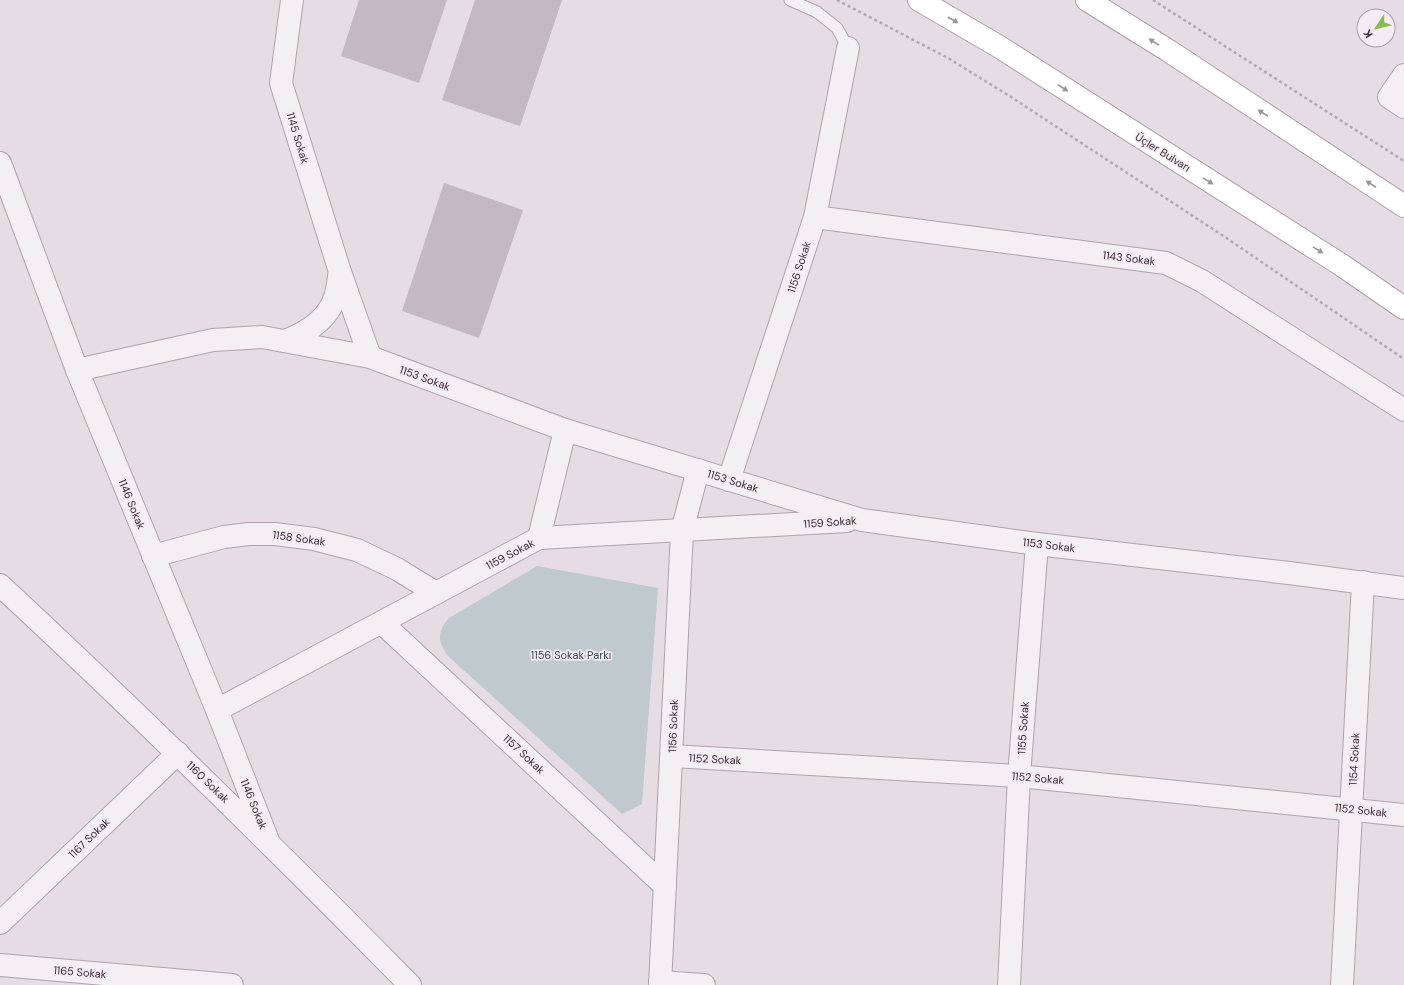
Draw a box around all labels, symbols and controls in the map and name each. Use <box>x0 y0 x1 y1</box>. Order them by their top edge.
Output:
north arrow <box>1356 8 1396 48</box>
one-way arrow <box>947 16 959 23</box>
text: K <box>1360 27 1376 41</box>
one-way arrow <box>1148 38 1160 45</box>
one-way arrow <box>1058 84 1068 92</box>
one-way arrow <box>1258 109 1268 117</box>
street label: 1145 Sokak <box>284 111 313 166</box>
street label: Üçler Bulvarı <box>1133 129 1193 175</box>
one-way arrow <box>1202 177 1214 184</box>
one-way arrow <box>1366 180 1377 188</box>
street label: 1156 Sokak <box>784 239 814 295</box>
one-way arrow <box>1313 246 1323 254</box>
street label: 1143 Sokak <box>1102 248 1157 268</box>
street label: 1153 Sokak <box>398 362 453 394</box>
street label: 1153 Sokak <box>706 467 761 496</box>
street label: 1146 Sokak <box>116 477 149 532</box>
street label: 1159 Sokak <box>803 513 857 531</box>
street label: 1158 Sokak <box>272 527 327 549</box>
street label: 1159 Sokak <box>483 535 537 573</box>
street label: 1153 Sokak <box>1022 535 1077 555</box>
park label: 1156 Sokak Parkı <box>531 648 611 662</box>
street label: 1156 Sokak <box>665 699 681 753</box>
street label: 1155 Sokak <box>1014 701 1032 755</box>
street label: 1157 Sokak <box>500 731 548 777</box>
street label: 1154 Sokak <box>1346 732 1362 786</box>
street label: 1152 Sokak <box>688 751 742 767</box>
street label: 1160 Sokak <box>184 758 233 806</box>
street label: 1152 Sokak <box>1011 769 1065 787</box>
street label: 1146 Sokak <box>238 777 271 832</box>
street label: 1152 Sokak <box>1334 800 1388 820</box>
street label: 1167 Sokak <box>65 815 113 861</box>
street label: 1165 Sokak <box>53 963 108 981</box>

